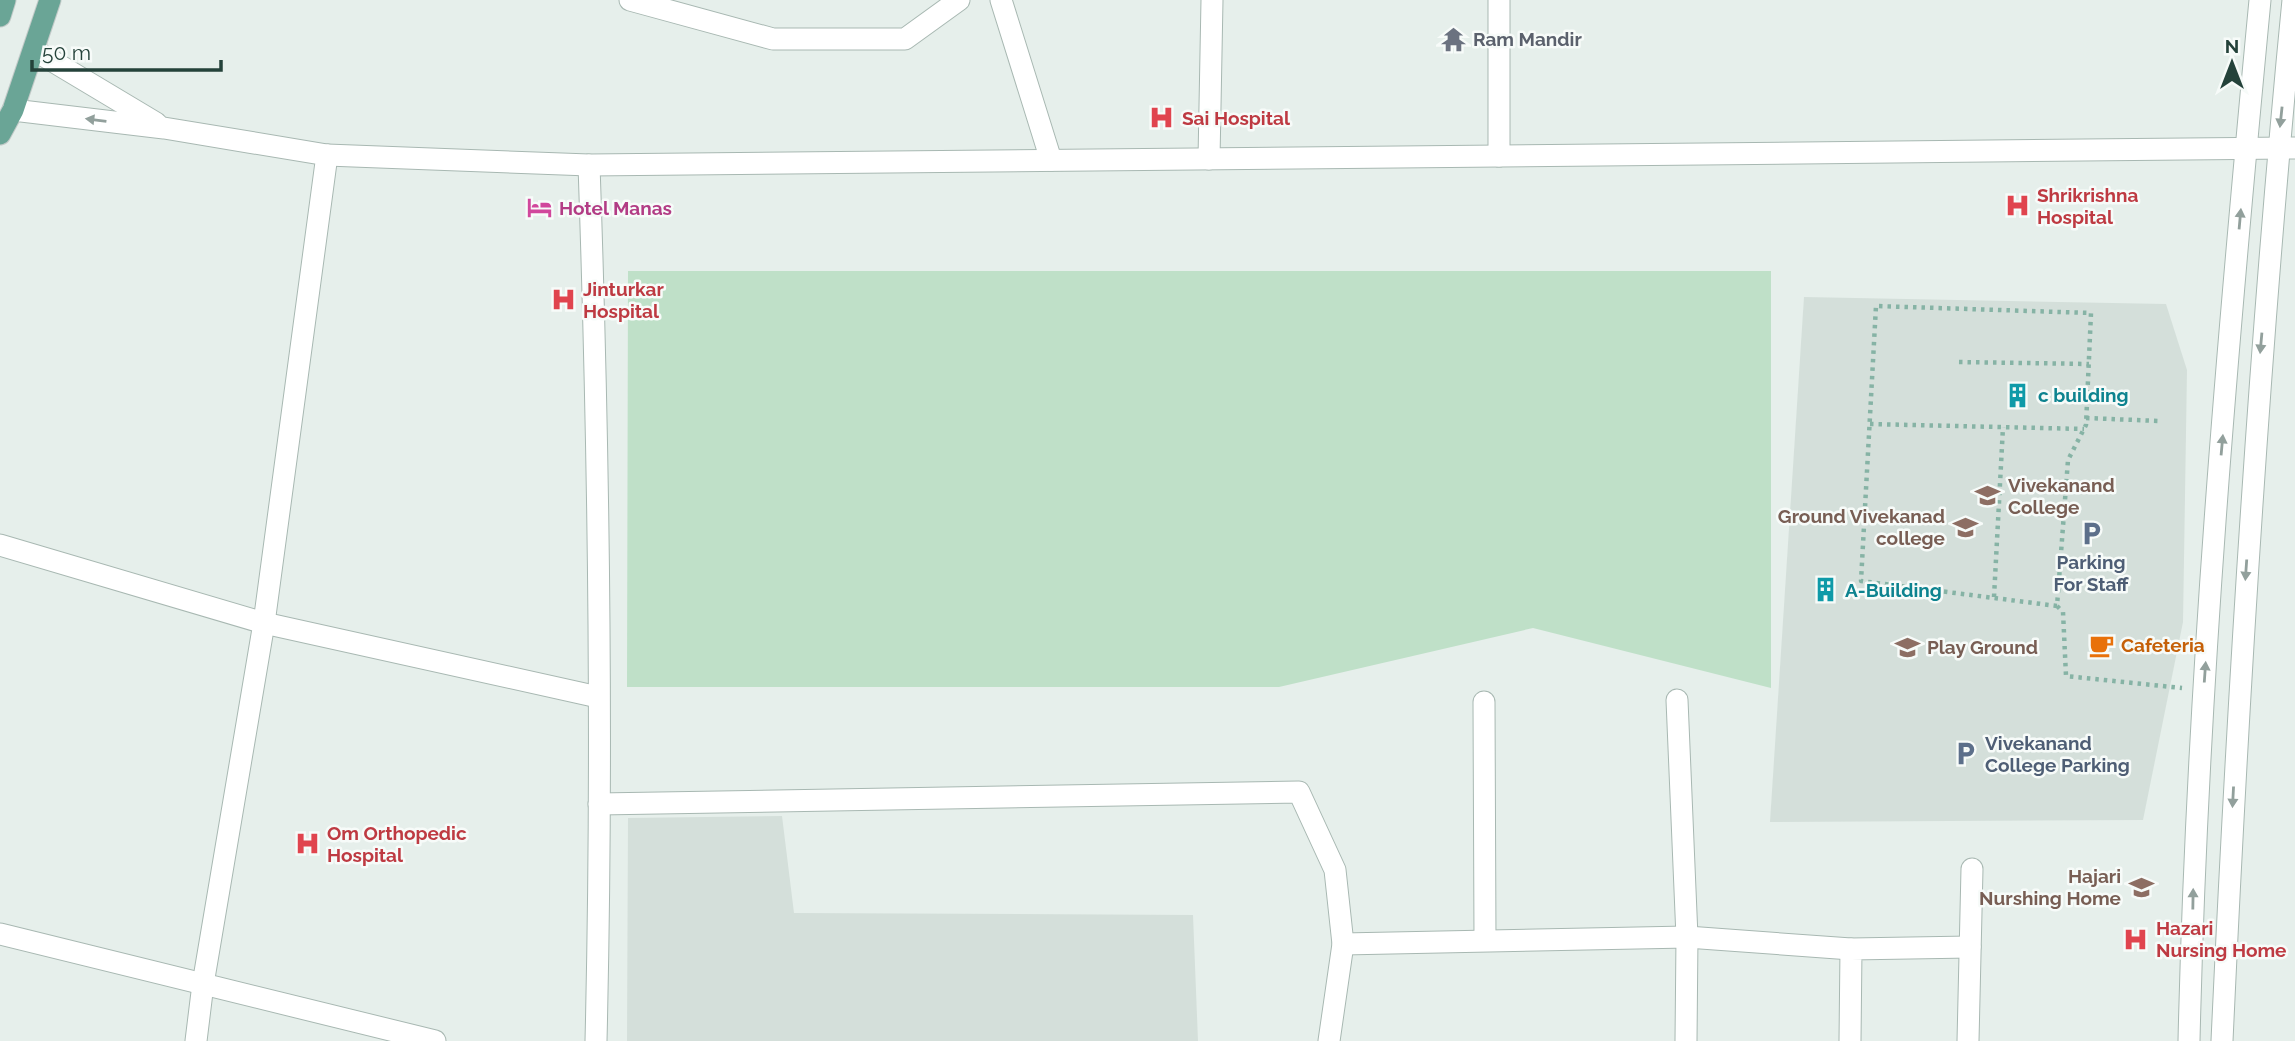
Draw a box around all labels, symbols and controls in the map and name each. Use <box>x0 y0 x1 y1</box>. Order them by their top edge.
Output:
temple icon: Ram Mandir <box>1439 25 1467 53</box>
scale bar <box>32 28 220 72</box>
place label: Ram Mandir <box>1473 28 1582 50</box>
north arrow <box>2197 28 2267 98</box>
text: N <box>2225 35 2239 57</box>
text: 50 m <box>42 40 91 65</box>
hospital icon: Sai Hospital <box>1148 104 1176 132</box>
one-way arrow <box>2276 106 2287 128</box>
place label: Sai Hospital <box>1182 107 1291 129</box>
one-way arrow <box>85 114 107 125</box>
place label: Shrikrishna Hospital <box>2037 184 2138 228</box>
hospital icon: Shrikrishna Hospital <box>2003 192 2031 220</box>
hotel icon: Hotel Manas <box>525 194 553 222</box>
place label: Hotel Manas <box>559 197 672 219</box>
one-way arrow <box>2235 207 2246 229</box>
place label: Jinturkar Hospital <box>583 278 664 322</box>
hospital icon: Jinturkar Hospital <box>549 286 577 314</box>
one-way arrow <box>2255 332 2266 354</box>
building icon: c building <box>2004 381 2032 409</box>
place label: c building <box>2038 384 2129 406</box>
one-way arrow <box>2217 434 2228 456</box>
place label: Vivekanand College <box>2008 474 2115 518</box>
school or university icon: Vivekanand College <box>1974 482 2002 510</box>
place label: Ground Vivekanad college <box>1778 505 1945 549</box>
school or university icon: Ground Vivekanad college <box>1951 513 1979 541</box>
parking icon: Parking For Staff <box>2077 520 2105 548</box>
place label: Parking For Staff <box>2053 551 2129 595</box>
one-way arrow <box>2240 559 2251 581</box>
building icon: A-Building <box>1811 576 1839 604</box>
place label: A-Building <box>1845 579 1942 601</box>
cafe icon: Cafeteria <box>2087 631 2115 659</box>
school or university icon: Play Ground <box>1893 633 1921 661</box>
place label: Cafeteria <box>2121 634 2205 656</box>
place label: Play Ground <box>1927 636 2038 658</box>
one-way arrow <box>2200 661 2211 683</box>
place label: Vivekanand College Parking <box>1985 732 2130 776</box>
parking icon: Vivekanand College Parking <box>1951 740 1979 768</box>
one-way arrow <box>2228 787 2239 809</box>
place label: Om Orthopedic Hospital <box>327 822 467 866</box>
hospital icon: Om Orthopedic Hospital <box>293 830 321 858</box>
place label: Hajari Nurshing Home <box>1979 865 2121 909</box>
school or university icon: Hajari Nurshing Home <box>2127 873 2155 901</box>
one-way arrow <box>2187 888 2198 910</box>
place label: Hazari Nursing Home <box>2156 917 2286 961</box>
hospital icon: Hazari Nursing Home <box>2122 925 2150 953</box>

